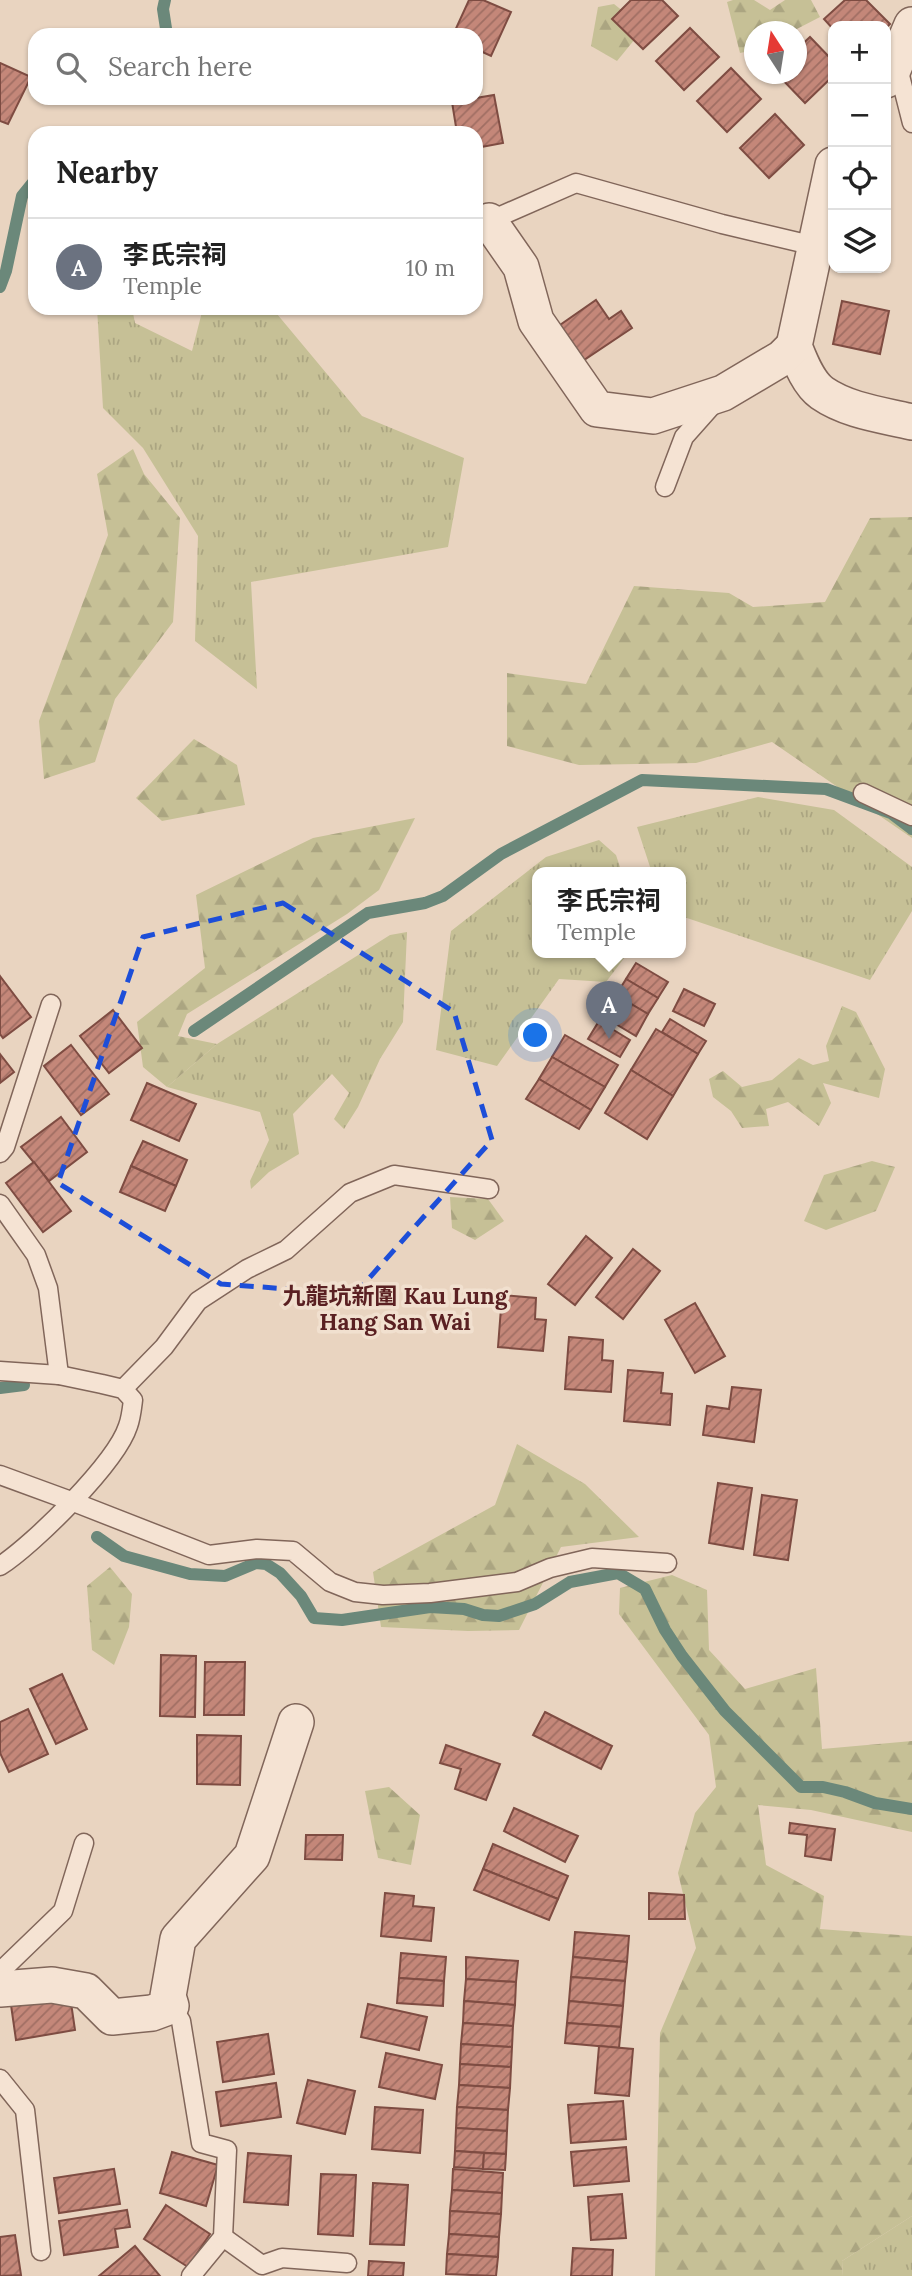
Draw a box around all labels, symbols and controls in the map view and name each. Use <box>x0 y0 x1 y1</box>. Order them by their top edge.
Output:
north arrow <box>744 21 807 84</box>
map controls <box>828 21 891 273</box>
button: + <box>828 21 891 84</box>
search box <box>28 28 483 105</box>
icon: search <box>52 48 90 86</box>
text: Search here <box>108 50 252 83</box>
button: − <box>828 84 891 147</box>
button: locate <box>828 147 891 210</box>
text: Nearby <box>56 153 158 191</box>
button: layers <box>828 210 891 273</box>
text: 李氏宗祠 <box>123 238 227 271</box>
text: A <box>71 253 87 282</box>
text: 10 m <box>406 253 455 282</box>
text: Temple <box>123 271 202 300</box>
popup <box>532 867 686 958</box>
text: 李氏宗祠 <box>557 884 661 917</box>
text: Temple <box>557 917 636 946</box>
pin: A <box>586 981 632 1039</box>
your location <box>518 1018 552 1052</box>
district label: 九龍坑新圍 Kau Lung Hang San Wai <box>282 1281 509 1336</box>

